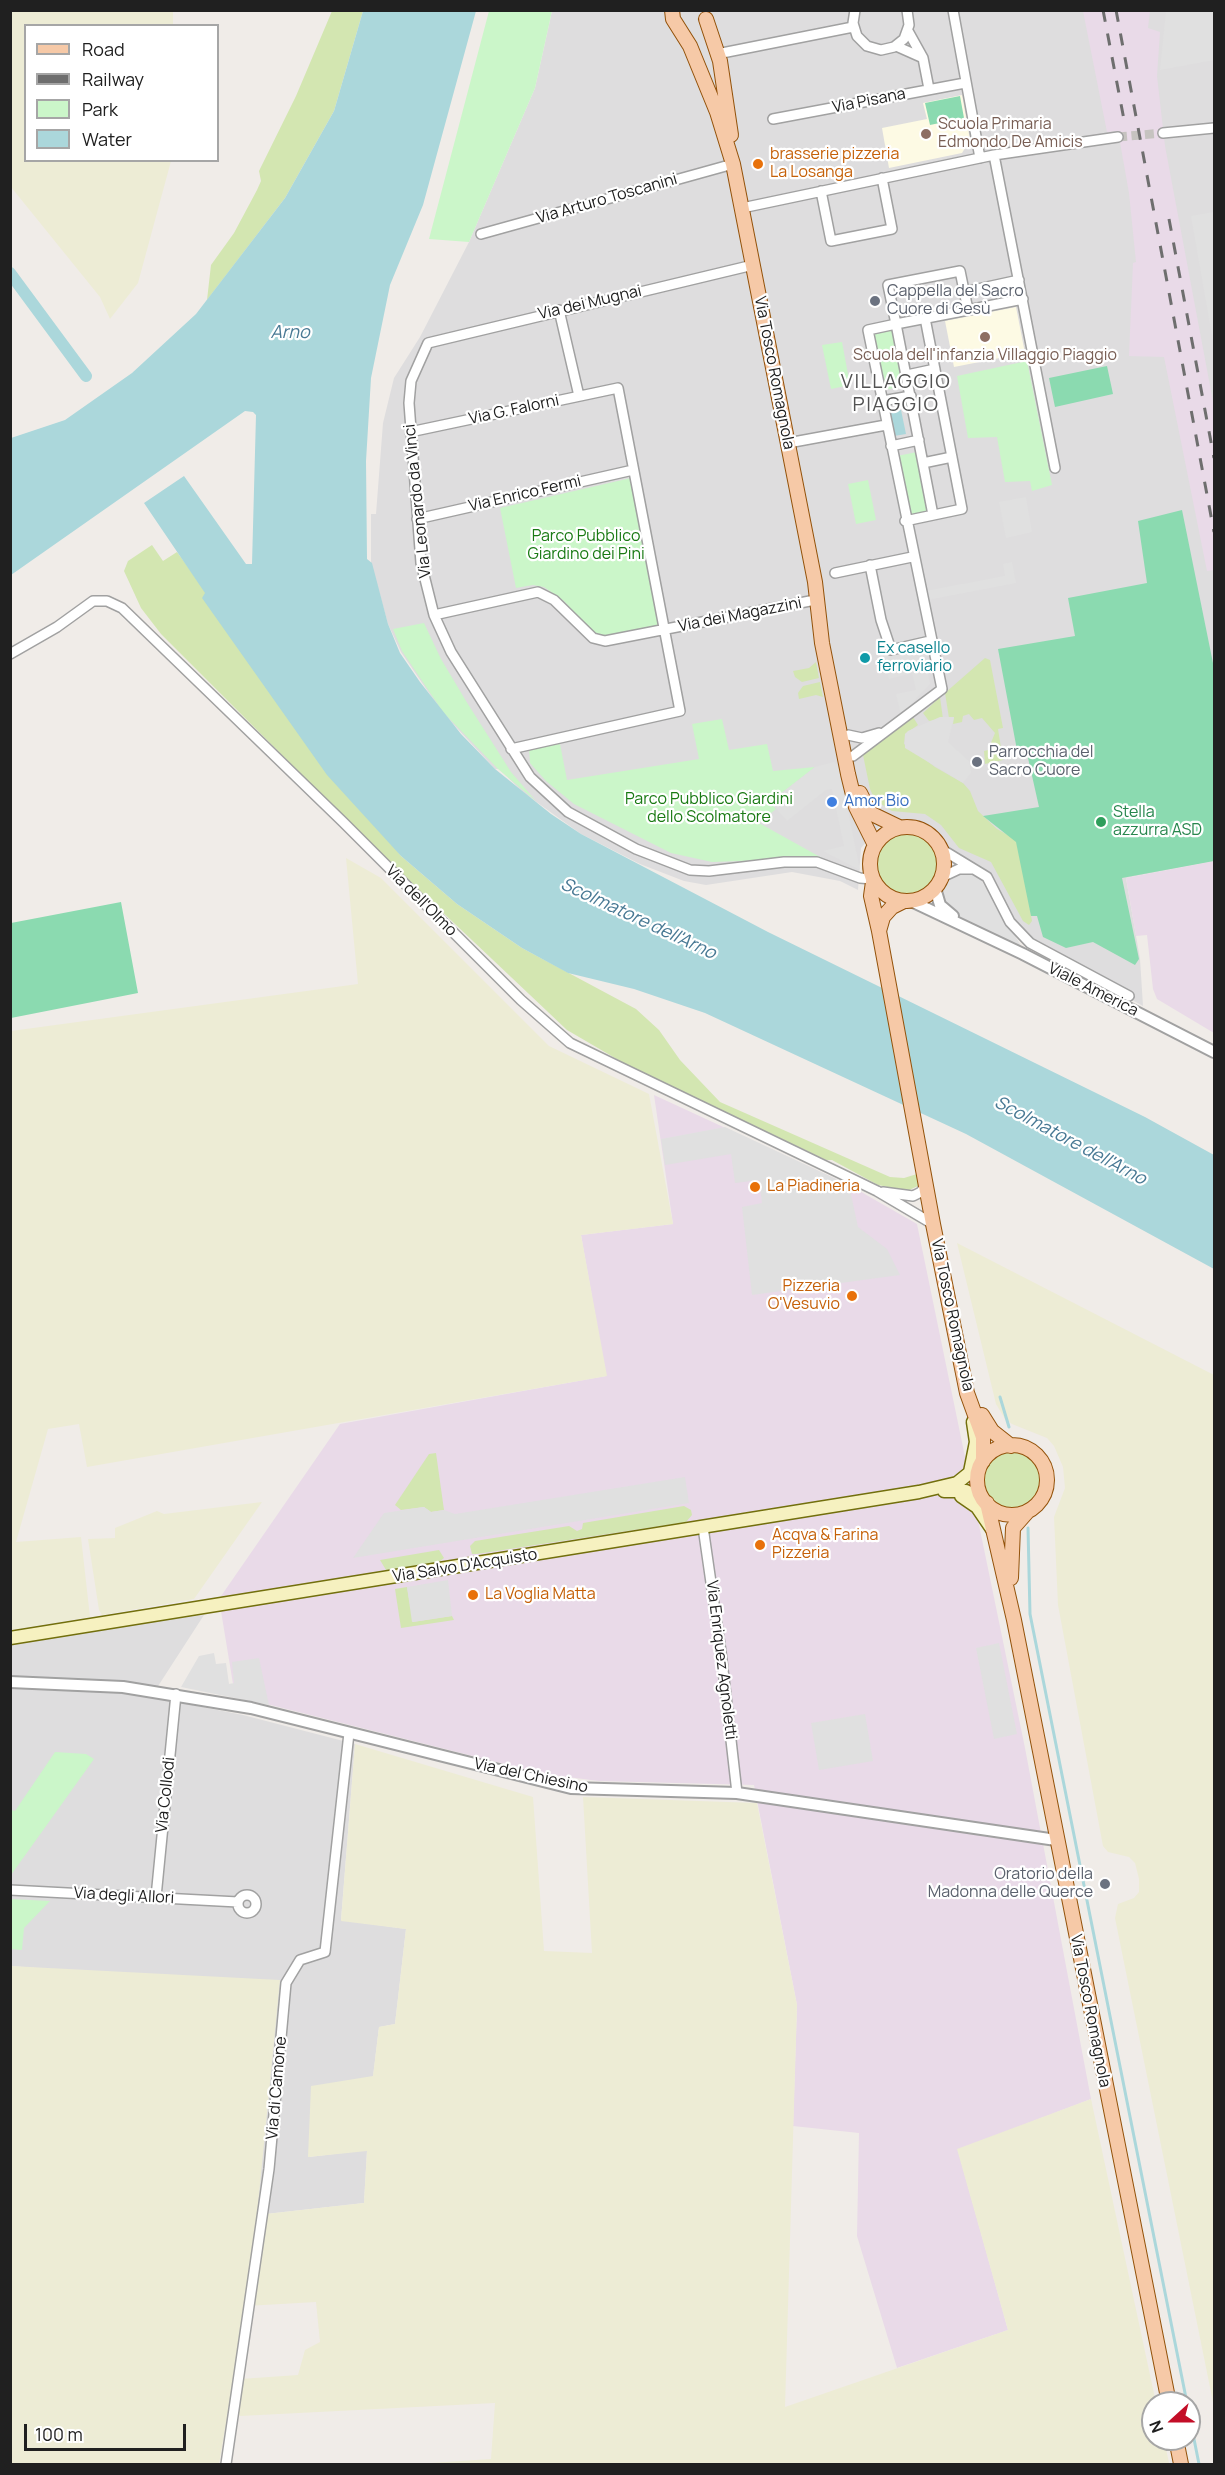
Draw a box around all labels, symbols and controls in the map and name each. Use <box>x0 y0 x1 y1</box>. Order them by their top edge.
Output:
legend <box>24 24 219 162</box>
text: Road <box>82 37 125 61</box>
text: Railway <box>82 67 144 91</box>
street label: Via Pisana <box>831 84 907 118</box>
text: Park <box>82 97 118 121</box>
place label: Scuola Primaria Edmondo De Amicis <box>938 115 1083 153</box>
text: Water <box>82 127 132 151</box>
marker: Scuola Primaria Edmondo De Amicis <box>919 127 933 141</box>
place label: brasserie pizzeria La Losanga <box>770 145 899 183</box>
marker: brasserie pizzeria La Losanga <box>751 157 765 171</box>
street label: Via Arturo Toscanini <box>534 170 680 228</box>
street label: Via dei Mugnai <box>536 282 644 324</box>
place label: Cappella del Sacro Cuore di Gesù <box>887 282 1024 320</box>
marker: Cappella del Sacro Cuore di Gesù <box>868 294 882 308</box>
street label: Via Tosco Romagnola <box>750 295 798 451</box>
water label: Arno <box>270 322 310 344</box>
marker: Scuola dell'infanzia Villaggio Piaggio <box>978 330 992 344</box>
place label: Scuola dell'infanzia Villaggio Piaggio <box>853 346 1117 366</box>
district label: VILLAGGIO PIAGGIO <box>841 370 951 417</box>
street label: Via G. Falorni <box>467 391 561 429</box>
street label: Via Leonardo da Vinci <box>400 423 436 579</box>
street label: Via Enrico Fermi <box>467 472 583 516</box>
park label: Parco Pubblico Giardino dei Pini <box>527 527 645 565</box>
street label: Via dei Magazzini <box>677 594 803 636</box>
place label: Ex casello ferroviario <box>877 639 952 677</box>
marker: Ex casello ferroviario <box>858 651 872 665</box>
place label: Parrocchia del Sacro Cuore <box>989 743 1093 781</box>
marker: Parrocchia del Sacro Cuore <box>970 755 984 769</box>
park label: Parco Pubblico Giardini dello Scolmatore <box>625 790 793 828</box>
place label: Amor Bio <box>844 792 909 812</box>
marker: Amor Bio <box>825 795 839 809</box>
place label: Stella azzurra ASD <box>1113 803 1202 841</box>
marker: Stella azzurra ASD <box>1094 815 1108 829</box>
street label: Via dell'Olmo <box>381 861 461 941</box>
water label: Scolmatore dell'Arno <box>557 874 719 964</box>
street label: Viale America <box>1045 959 1141 1021</box>
water label: Scolmatore dell'Arno <box>990 1092 1150 1190</box>
place label: La Piadineria <box>767 1177 860 1197</box>
marker: La Piadineria <box>748 1180 762 1194</box>
street label: Via Tosco Romagnola <box>926 1237 978 1393</box>
place label: Pizzeria O'Vesuvio <box>768 1277 840 1315</box>
marker: Pizzeria O'Vesuvio <box>845 1289 859 1303</box>
place label: Acqva & Farina Pizzeria <box>772 1526 878 1564</box>
marker: Acqva & Farina Pizzeria <box>753 1538 767 1552</box>
street label: Via Salvo D'Acquisto <box>391 1545 539 1587</box>
street label: Via Enriquez Agnoletti <box>702 1579 740 1741</box>
place label: La Voglia Matta <box>485 1585 596 1605</box>
marker: La Voglia Matta <box>466 1588 480 1602</box>
street label: Via del Chiesino <box>472 1755 590 1797</box>
street label: Via Collodi <box>152 1756 180 1834</box>
place label: Oratorio della Madonna delle Querce <box>928 1865 1093 1903</box>
marker: Oratorio della Madonna delle Querce <box>1098 1877 1112 1891</box>
street label: Via degli Allori <box>73 1884 175 1908</box>
street label: Via Tosco Romagnola <box>1066 1933 1114 2089</box>
street label: Via di Camone <box>263 2036 291 2140</box>
north arrow <box>1141 2391 1201 2451</box>
scale bar <box>27 2412 189 2450</box>
text: N <box>1144 2417 1168 2436</box>
text: 100 m <box>35 2422 83 2446</box>

